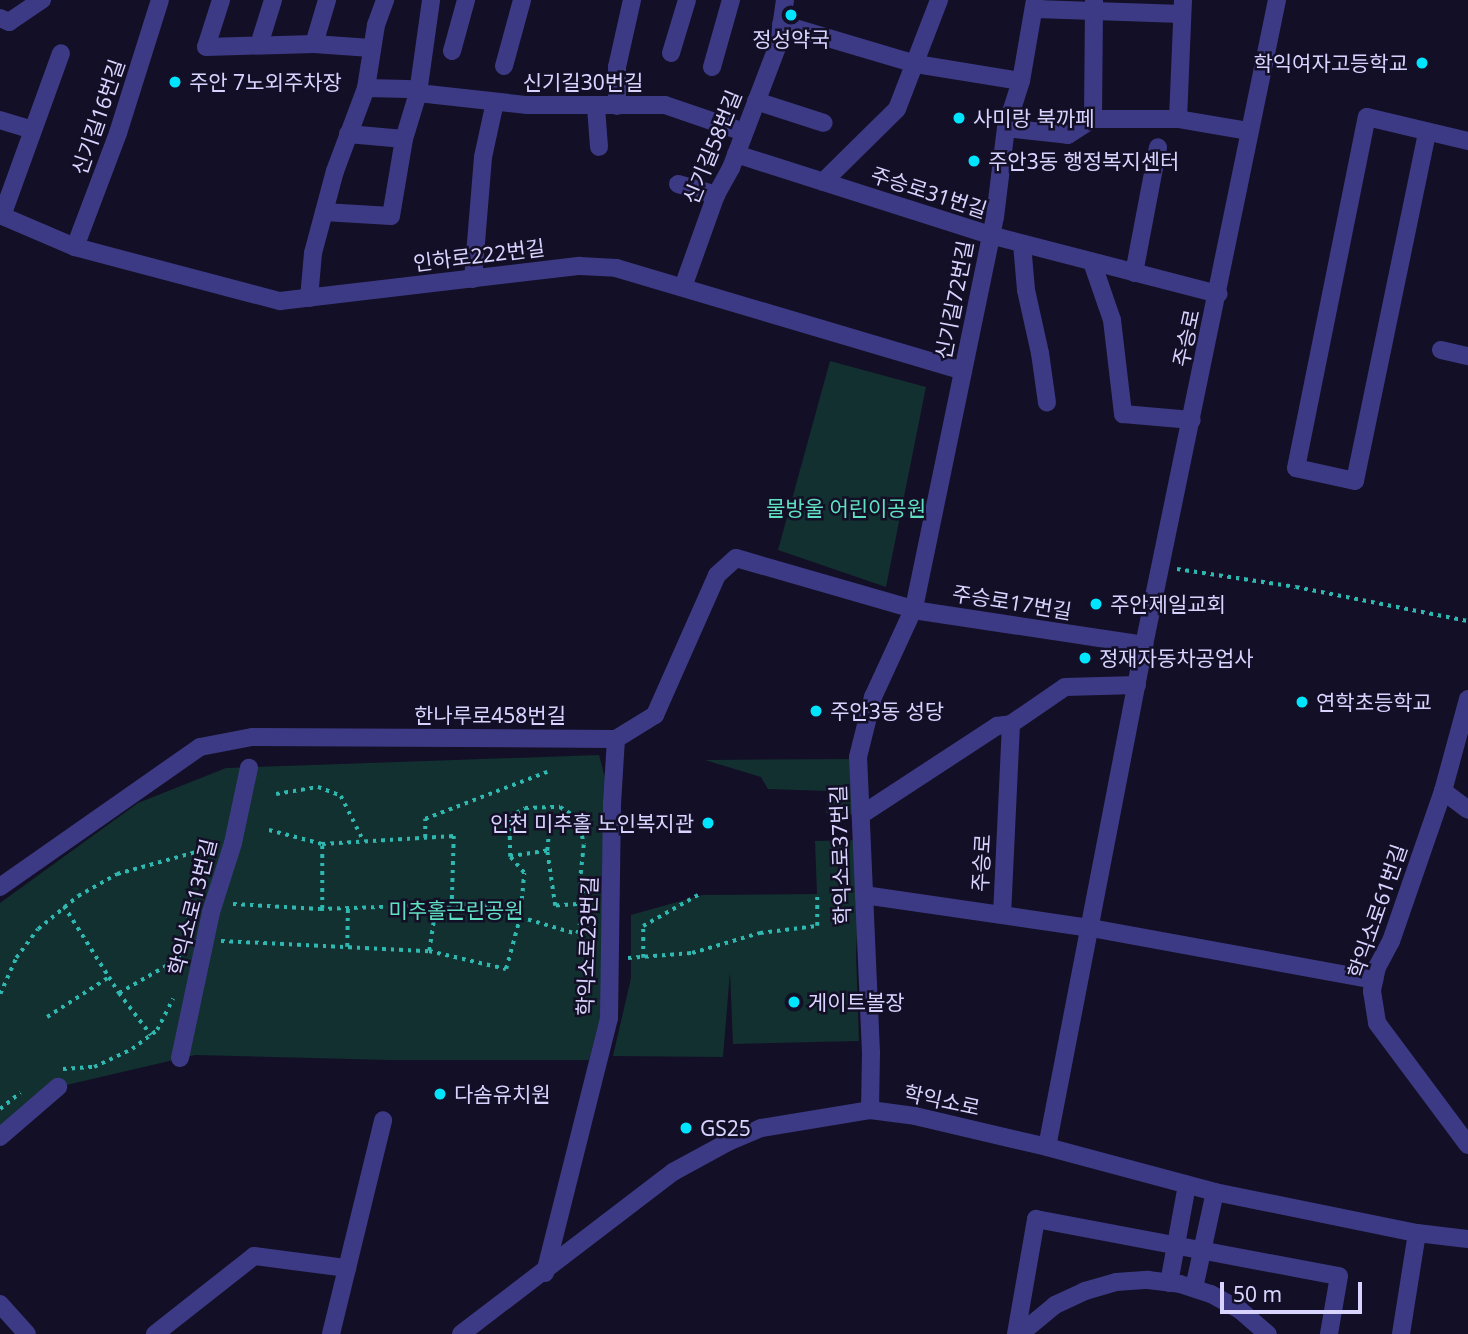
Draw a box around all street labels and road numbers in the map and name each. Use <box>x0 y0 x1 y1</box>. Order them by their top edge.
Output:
street label: 신기길16번길 <box>66 56 130 178</box>
street label: 신기길30번길 <box>523 69 643 95</box>
street label: 신기길58번길 <box>678 86 746 208</box>
street label: 주승로31번길 <box>868 161 990 223</box>
street label: 인하로222번길 <box>412 234 546 276</box>
street label: 신기길72번길 <box>930 238 978 362</box>
street label: 주승로 <box>1168 307 1204 369</box>
street label: 주승로17번길 <box>950 580 1074 624</box>
street label: 한나루로458번길 <box>414 702 566 728</box>
street label: 학익소로37번길 <box>825 785 855 925</box>
street label: 주승로 <box>967 833 995 893</box>
street label: 학익소로13번길 <box>163 836 221 978</box>
street label: 학익소로61번길 <box>1342 841 1412 981</box>
street label: 학익소로23번길 <box>572 876 602 1016</box>
street label: 학익소로 <box>902 1080 982 1120</box>

